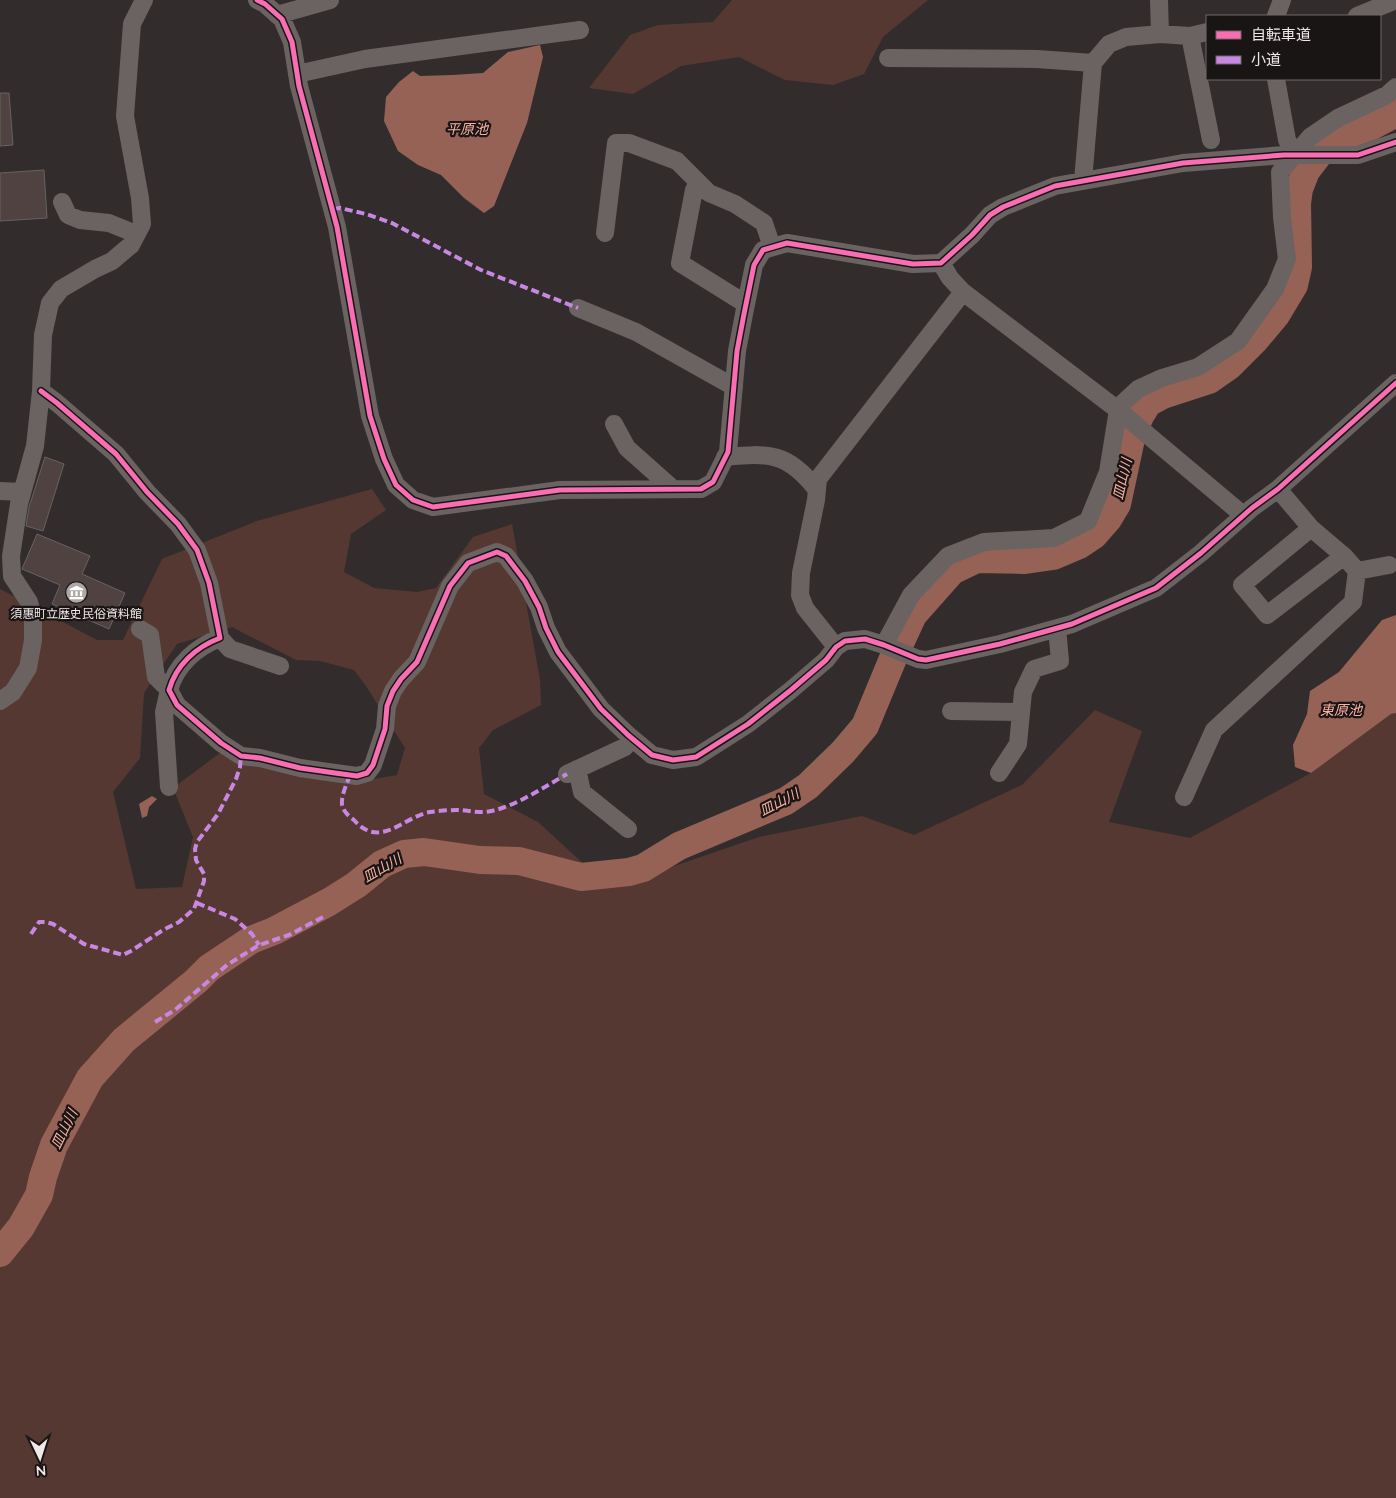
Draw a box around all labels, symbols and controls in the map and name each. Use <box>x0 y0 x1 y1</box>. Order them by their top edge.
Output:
legend <box>1206 15 1381 80</box>
text: 自転車道 <box>1251 25 1311 44</box>
text: 小道 <box>1251 50 1281 69</box>
water label: 平原池 <box>446 120 490 138</box>
water label: 皿山川 <box>1109 455 1136 501</box>
museum icon: 須惠町立歴史民俗資料館 <box>64 581 88 605</box>
place label: 須惠町立歴史民俗資料館 <box>10 606 142 621</box>
water label: 東原池 <box>1320 701 1364 719</box>
water label: 皿山川 <box>756 784 804 820</box>
water label: 皿山川 <box>359 849 406 886</box>
water label: 皿山川 <box>47 1104 82 1152</box>
north arrow <box>15 1433 65 1483</box>
text: N <box>35 1462 47 1480</box>

